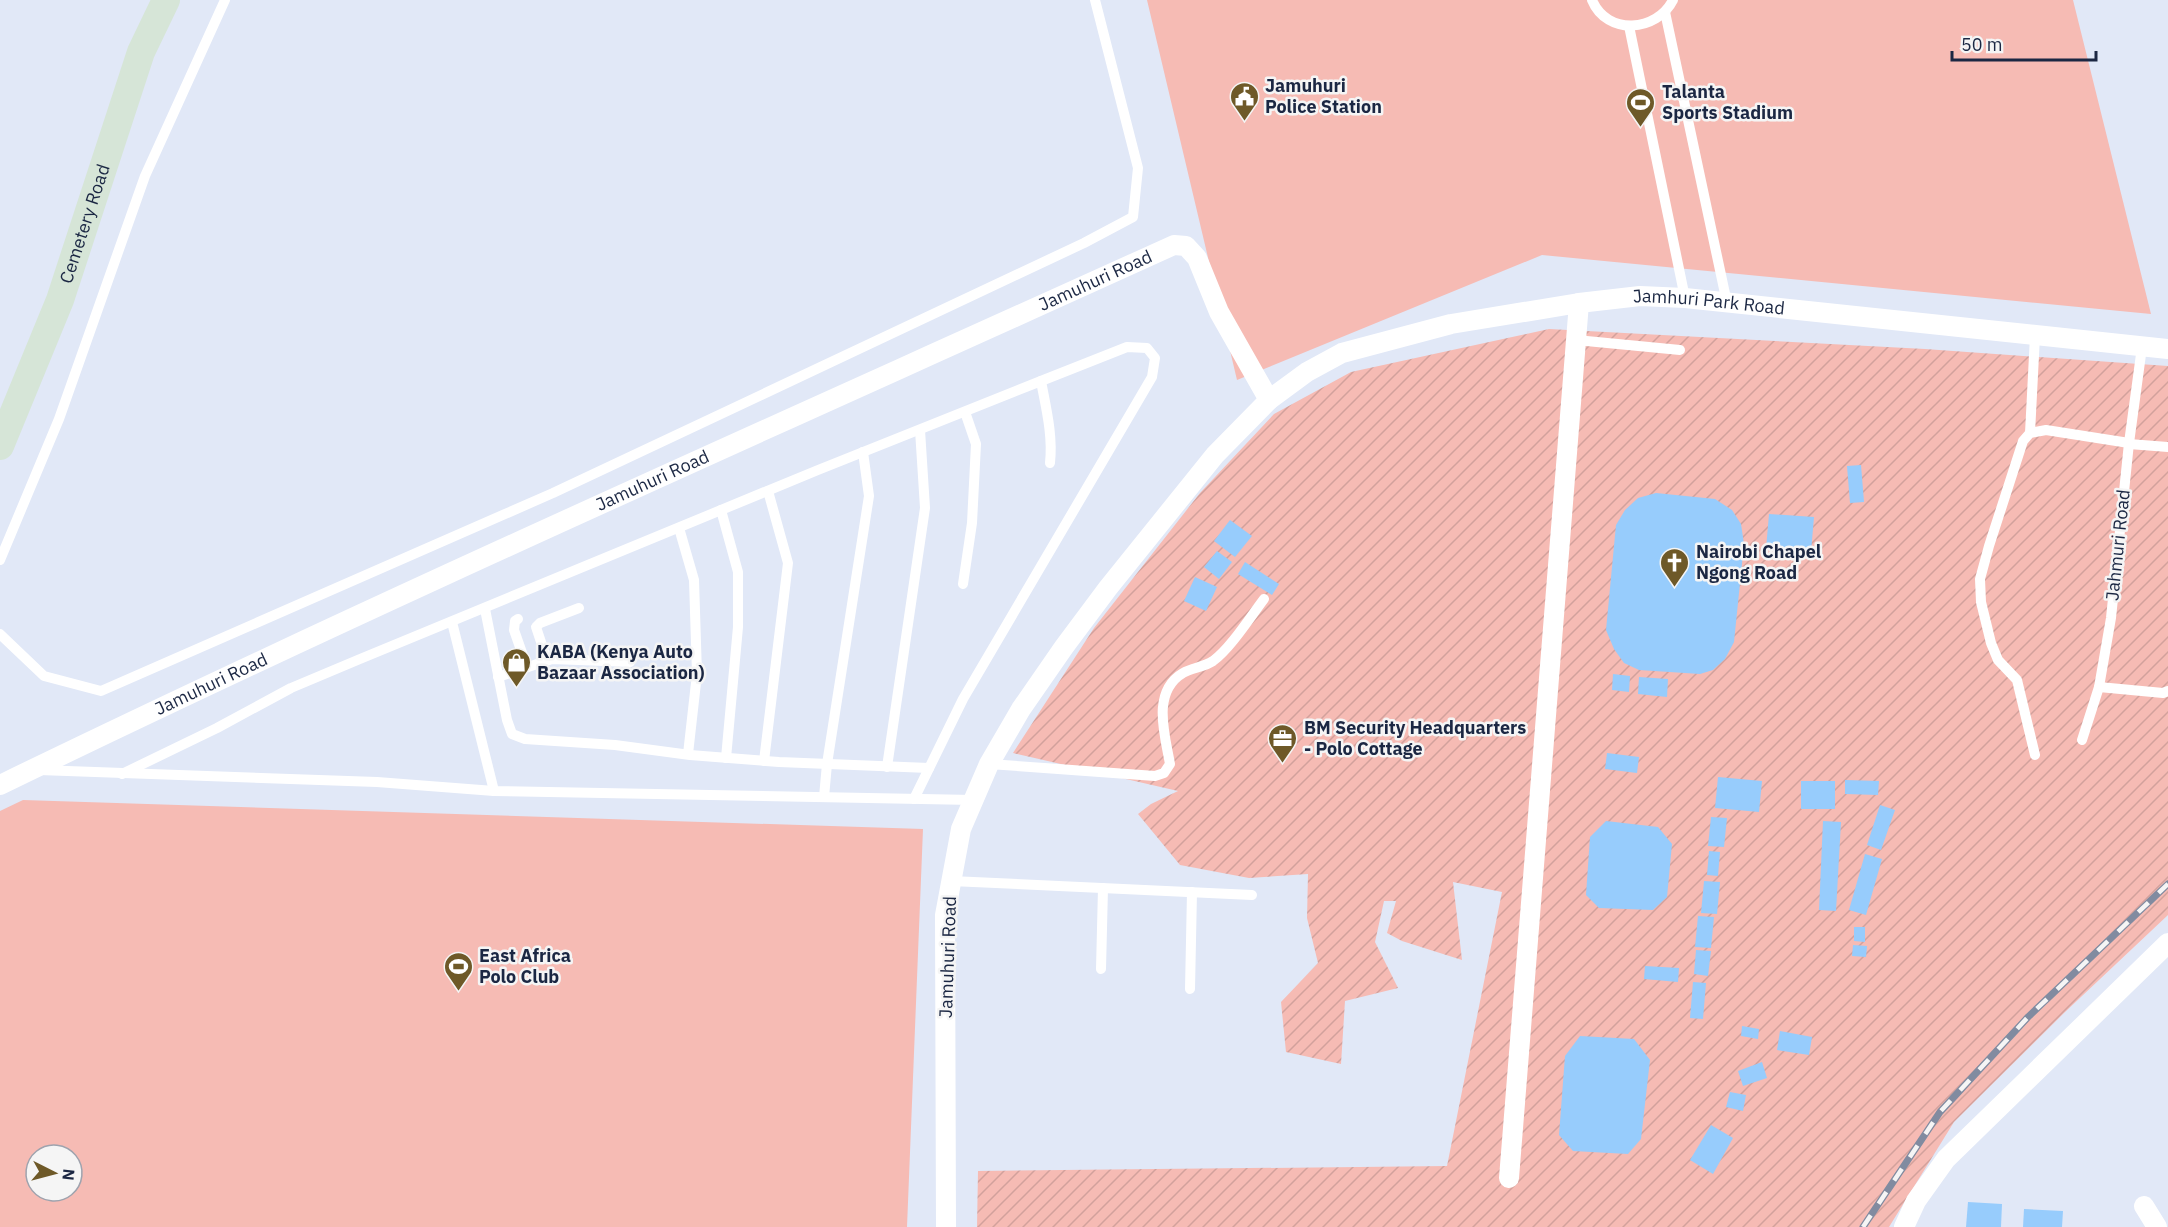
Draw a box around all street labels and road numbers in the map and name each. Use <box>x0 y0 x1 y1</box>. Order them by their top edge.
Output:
street label: Cemetery Road <box>54 161 115 286</box>
street label: Jamuhuri Road <box>1035 245 1156 316</box>
street label: Jamhuri Park Road <box>1631 284 1786 319</box>
street label: Jamuhuri Road <box>592 445 713 516</box>
street label: Jahmuri Road <box>2100 488 2135 602</box>
street label: Jamuhuri Road <box>151 647 271 720</box>
street label: Jamuhuri Road <box>934 896 961 1018</box>

